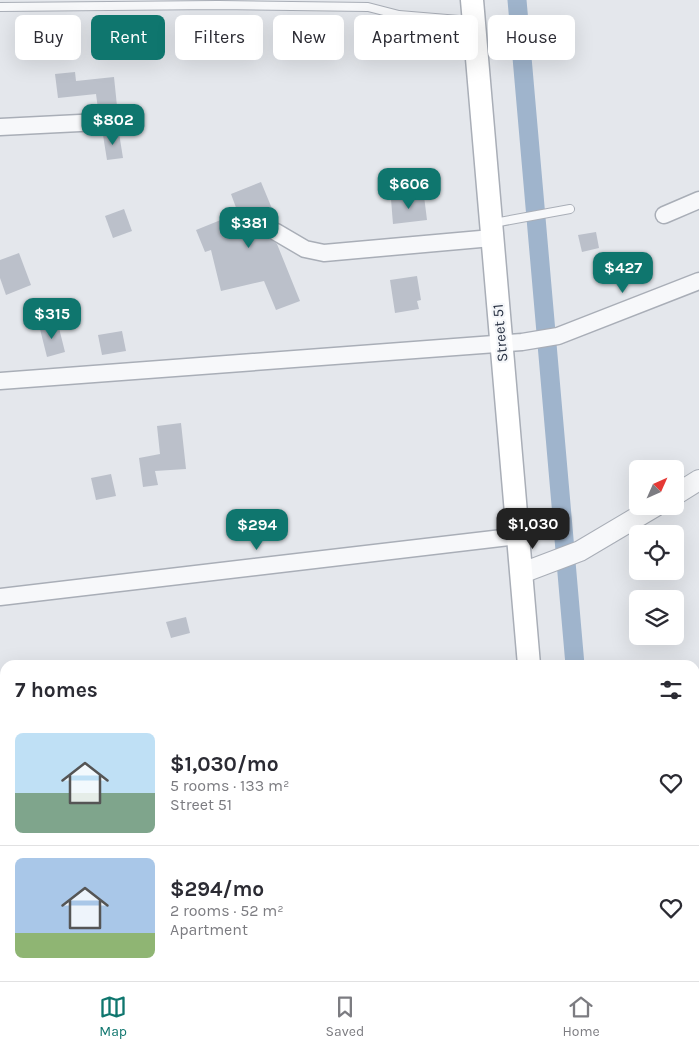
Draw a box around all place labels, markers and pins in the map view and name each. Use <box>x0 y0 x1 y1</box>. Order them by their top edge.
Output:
pin: $802 <box>83 104 143 146</box>
pin: $606 <box>379 168 439 210</box>
pin: $381 <box>219 206 279 249</box>
pin: $427 <box>593 252 653 294</box>
pin: $315 <box>22 298 82 340</box>
pin: $294 <box>227 508 287 551</box>
pin: $1,030 <box>492 508 574 550</box>

